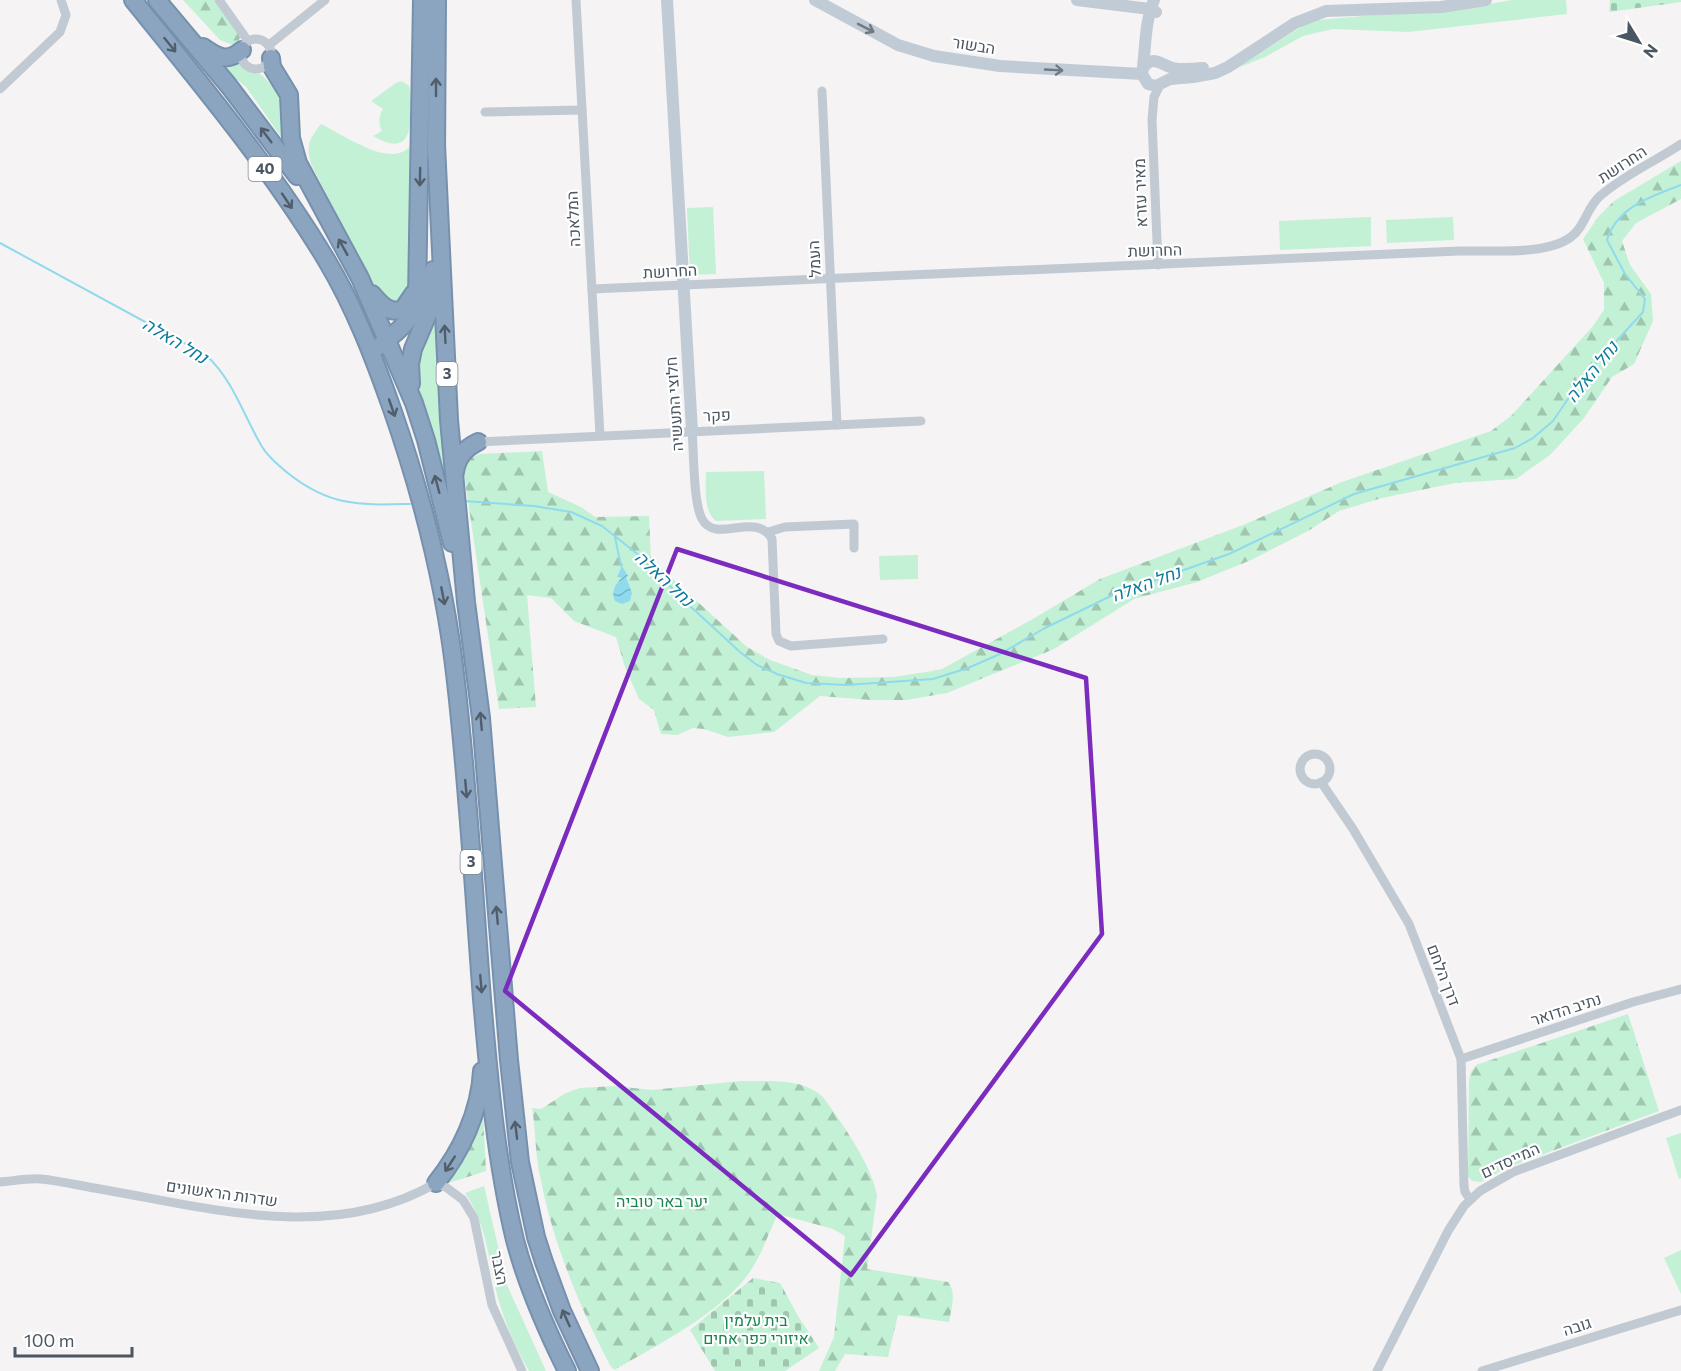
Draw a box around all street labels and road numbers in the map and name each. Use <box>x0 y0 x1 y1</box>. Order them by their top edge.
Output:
street label: הבשור <box>951 32 997 57</box>
street label: החרושת <box>1594 141 1650 186</box>
road number: 40 <box>248 157 282 181</box>
street label: מאיר עזרא <box>1129 158 1150 228</box>
street label: המלאכה <box>562 191 583 248</box>
street label: החרושת <box>1127 239 1182 260</box>
street label: העמל <box>803 240 824 278</box>
street label: החרושת <box>642 260 698 281</box>
street label: חלוצי התעשיה <box>661 356 686 452</box>
road number: 3 <box>436 362 458 386</box>
street label: פקר <box>703 405 731 424</box>
road number: 3 <box>460 850 482 874</box>
street label: דרך הלחם <box>1424 941 1465 1008</box>
street label: נתיב הדואר <box>1528 988 1603 1029</box>
street label: המייסדים <box>1477 1138 1542 1181</box>
street label: שדרות הראשונים <box>165 1175 279 1210</box>
street label: הצבר <box>488 1249 513 1287</box>
street label: גובה <box>1560 1312 1593 1339</box>

